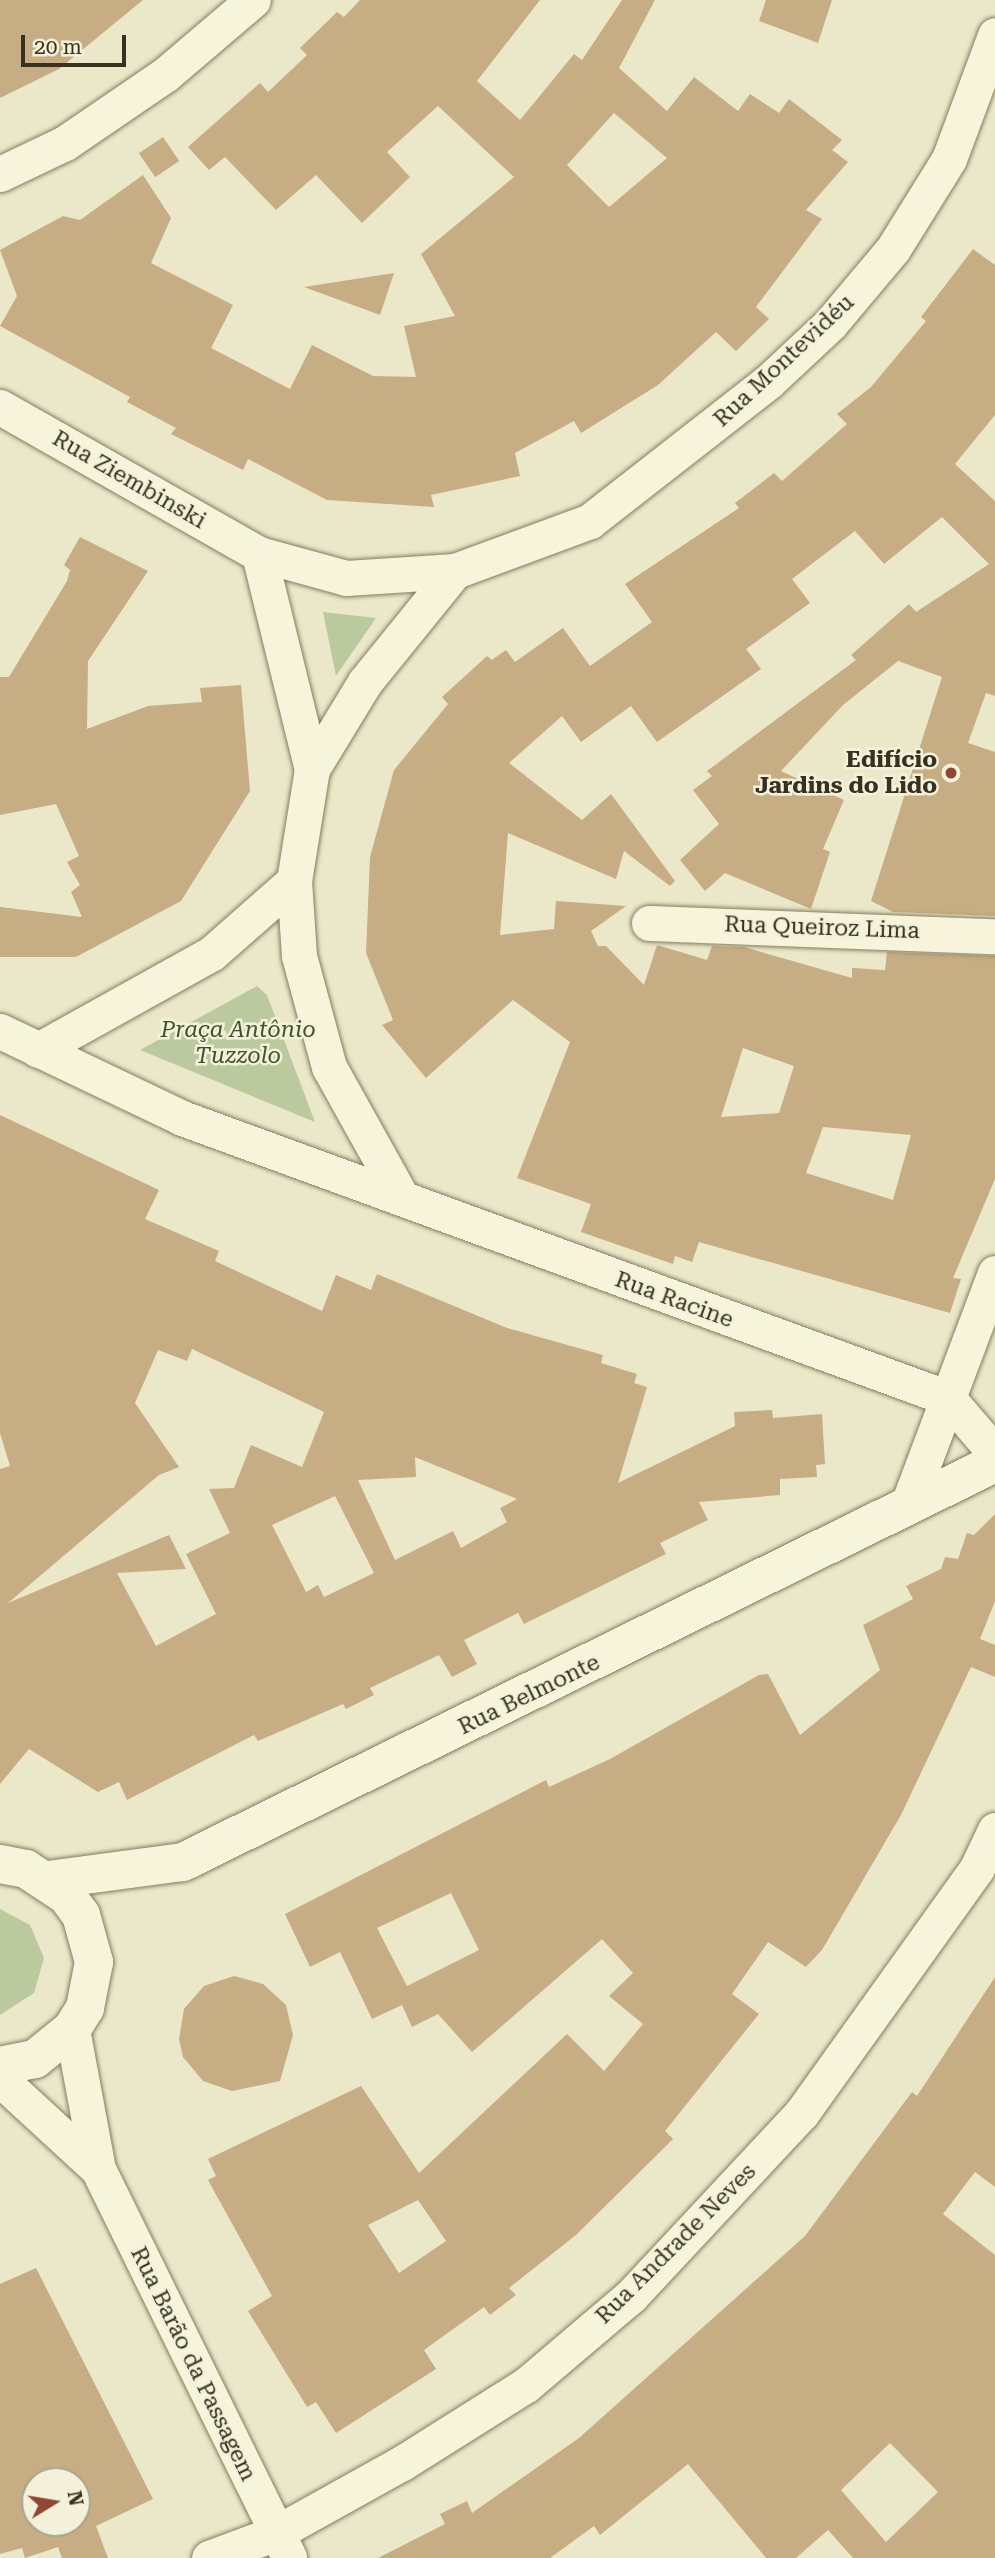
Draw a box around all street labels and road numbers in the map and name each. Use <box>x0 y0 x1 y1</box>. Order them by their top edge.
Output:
street label: Rua Montevidéu <box>708 289 860 433</box>
street label: Rua Ziembinski <box>47 425 211 535</box>
street label: Rua Queiroz Lima <box>724 911 920 945</box>
street label: Rua Racine <box>611 1266 737 1334</box>
street label: Rua Belmonte <box>454 1649 604 1741</box>
street label: Rua Andrade Neves <box>590 2158 762 2330</box>
street label: Rua Barão da Passagem <box>124 2242 262 2486</box>

